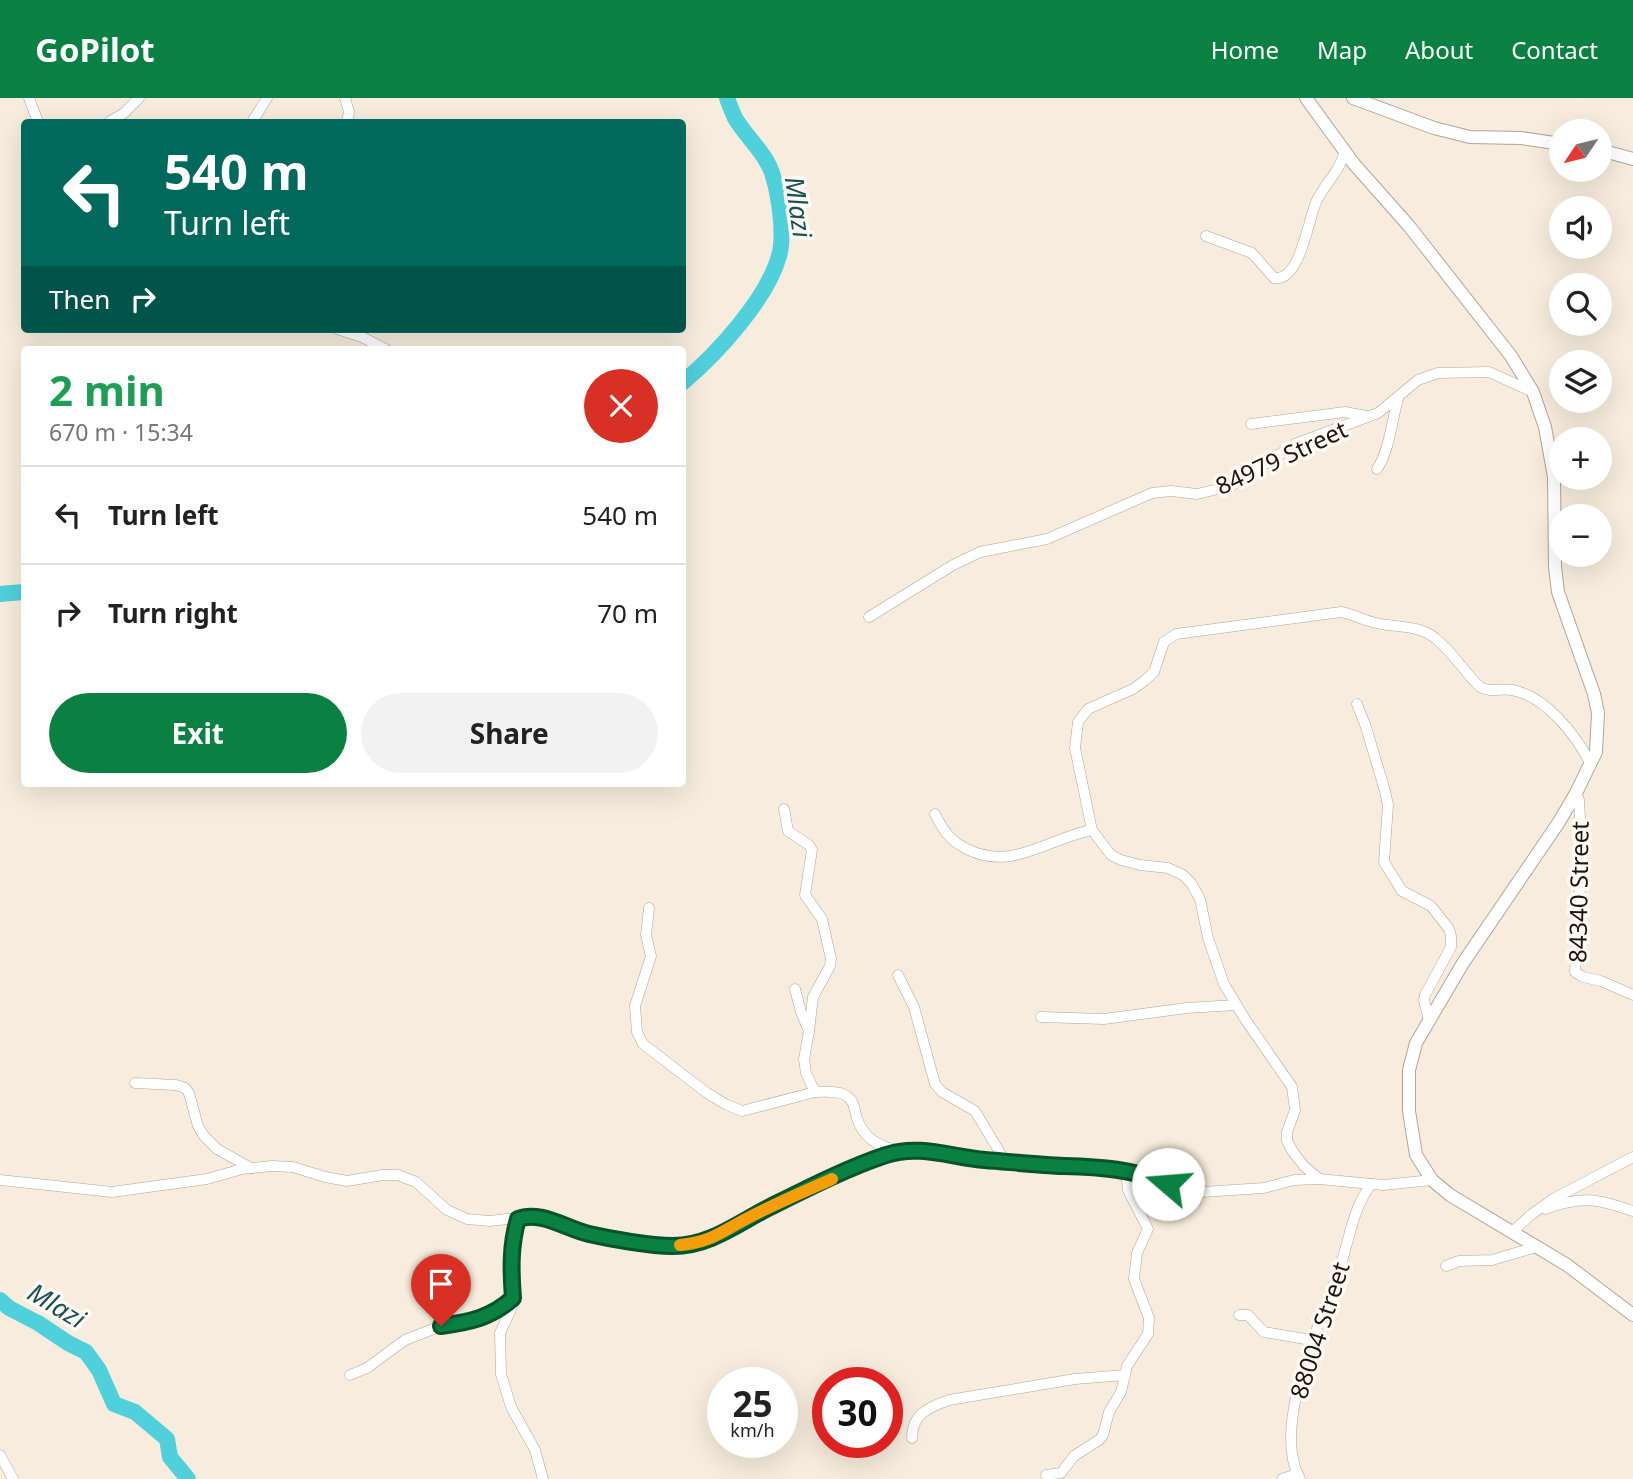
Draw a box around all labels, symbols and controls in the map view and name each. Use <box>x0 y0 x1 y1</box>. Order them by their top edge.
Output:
text: GoPilot <box>35 27 155 72</box>
text: Home <box>1211 33 1279 66</box>
text: Map <box>1317 33 1367 66</box>
text: About <box>1405 33 1473 66</box>
text: Contact <box>1511 33 1598 66</box>
north arrow <box>1549 119 1612 182</box>
map controls <box>1549 119 1612 567</box>
text: 540 m <box>164 138 309 204</box>
icon: left <box>49 147 140 238</box>
water label: Mlazi <box>777 174 821 241</box>
button: sound <box>1549 196 1612 259</box>
text: Turn left <box>164 201 290 244</box>
button: search <box>1549 273 1612 336</box>
icon: right <box>124 280 162 318</box>
text: Then <box>49 281 110 317</box>
button: layers <box>1549 350 1612 413</box>
text: 2 min <box>49 361 165 418</box>
button: close <box>584 369 658 443</box>
street label: 84979 Street <box>1210 412 1353 502</box>
text: 670 m · 15:34 <box>49 416 193 448</box>
button: + <box>1549 427 1612 490</box>
icon: left <box>49 496 87 534</box>
text: Turn left <box>108 497 219 533</box>
text: 540 m <box>582 497 658 533</box>
button: − <box>1549 504 1612 567</box>
icon: right <box>49 594 87 632</box>
text: Turn right <box>108 595 238 631</box>
text: 70 m <box>597 595 658 631</box>
button: Exit <box>49 693 347 773</box>
button: Share <box>361 693 658 773</box>
street label: 84340 Street <box>1560 820 1596 963</box>
position arrow <box>1131 1147 1205 1221</box>
pin <box>411 1254 471 1326</box>
street label: 88004 Street <box>1281 1257 1357 1403</box>
icon: arrive <box>422 1265 460 1303</box>
water label: Mlazi <box>21 1274 94 1337</box>
speed limit sign: 30 <box>812 1367 903 1458</box>
text: 25 <box>732 1380 773 1427</box>
text: km/h <box>730 1418 775 1442</box>

